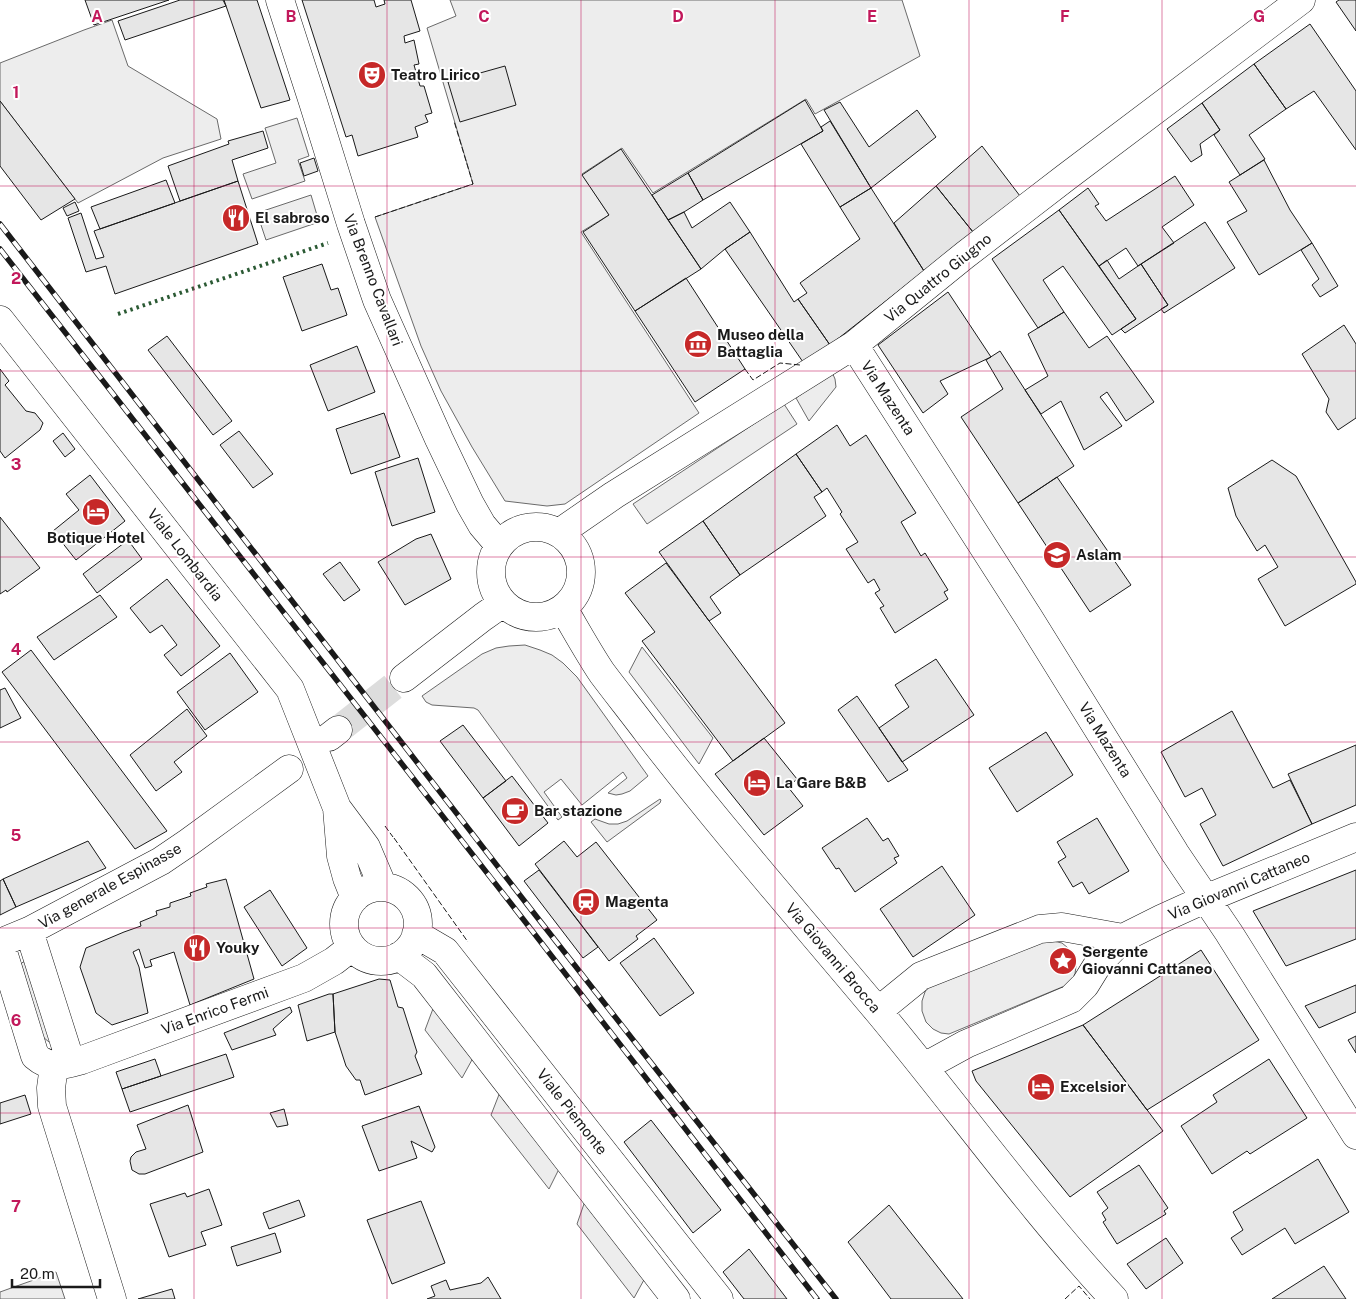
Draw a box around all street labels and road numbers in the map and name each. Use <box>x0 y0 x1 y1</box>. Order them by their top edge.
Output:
street label: Via Brenno Cavallari <box>340 211 406 348</box>
street label: Via Quattro Giugno <box>881 229 994 326</box>
street label: Via Mazenta <box>858 357 919 438</box>
street label: Viale Lombardia <box>144 505 227 604</box>
street label: Via Mazenta <box>1076 699 1135 780</box>
street label: Via generale Espinasse <box>35 839 184 932</box>
street label: Via Giovanni Cattaneo <box>1165 848 1312 923</box>
street label: Via Giovanni Brocca <box>783 899 884 1016</box>
street label: Via Enrico Fermi <box>159 983 271 1038</box>
street label: Viale Piemonte <box>534 1065 611 1158</box>

